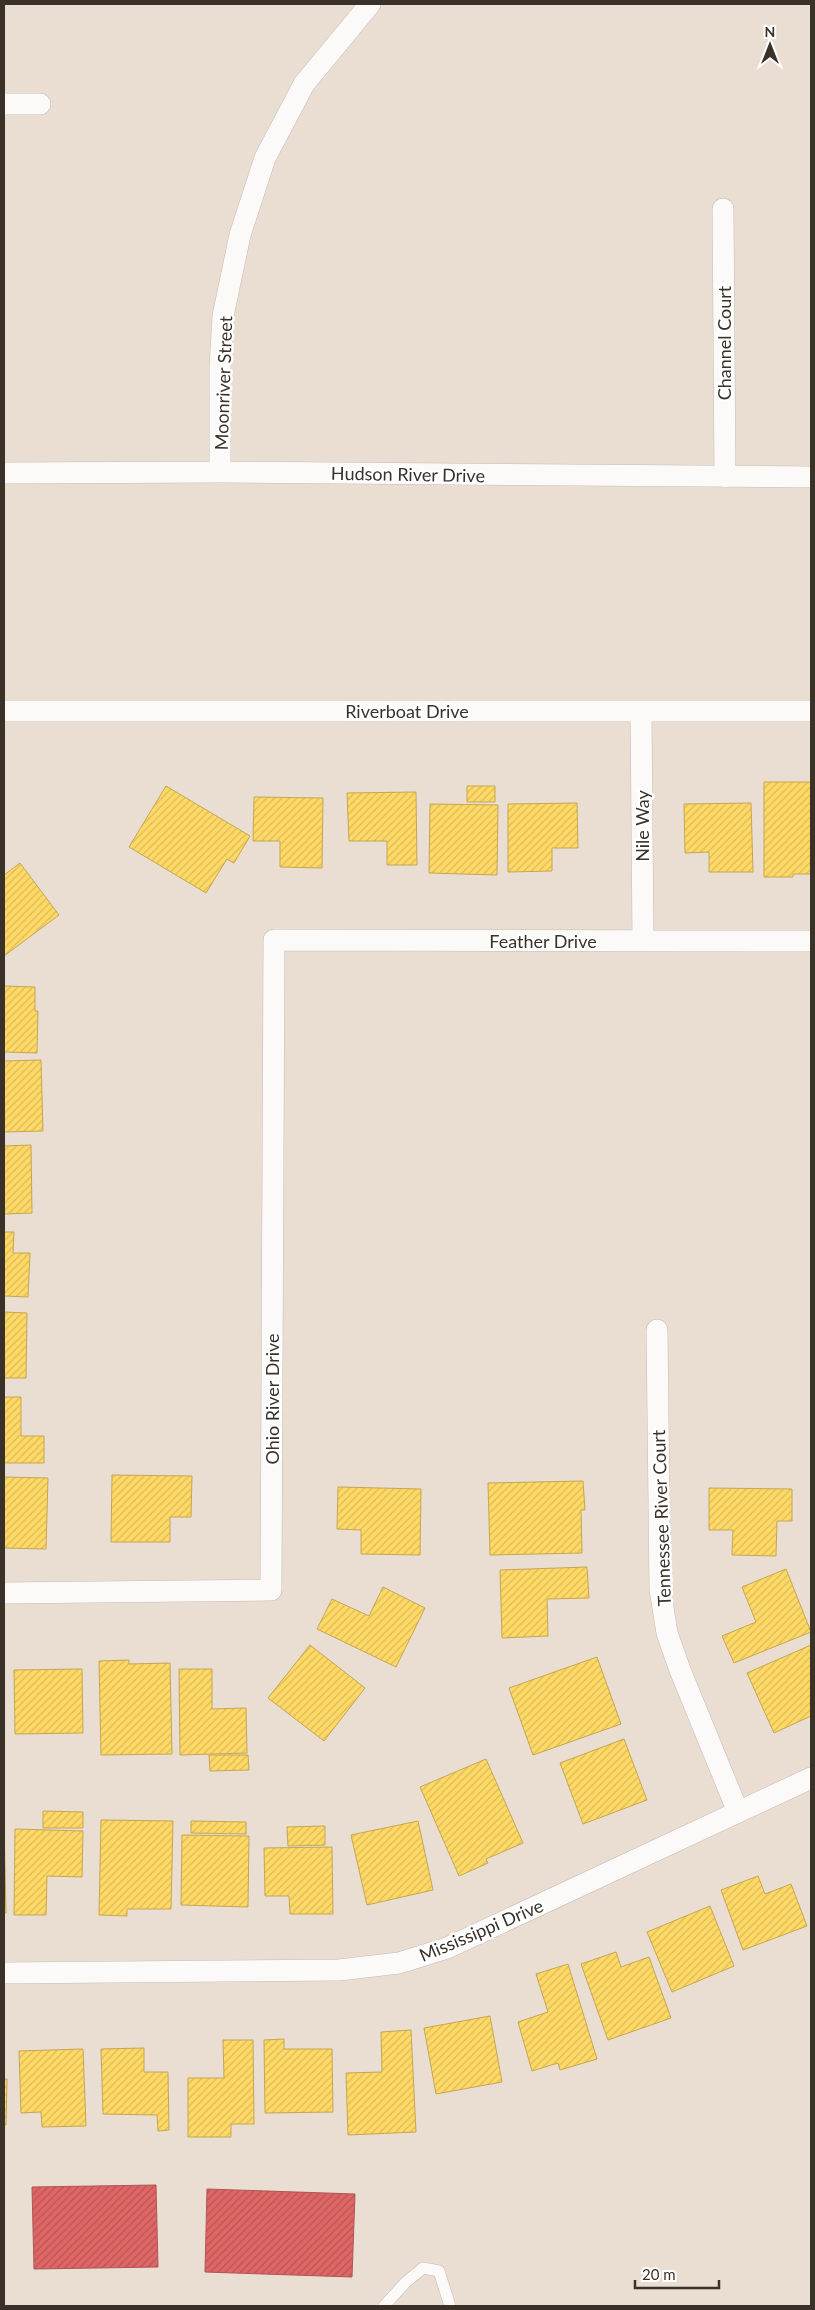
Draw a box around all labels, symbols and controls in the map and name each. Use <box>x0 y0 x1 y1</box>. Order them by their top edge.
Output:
north arrow <box>745 20 795 70</box>
text: N <box>765 23 775 40</box>
street label: Channel Court <box>713 285 735 400</box>
street label: Moonriver Street <box>210 315 236 451</box>
street label: Hudson River Drive <box>331 462 485 486</box>
street label: Riverboat Drive <box>345 700 469 722</box>
street label: Nile Way <box>631 789 653 862</box>
street label: Feather Drive <box>489 930 597 952</box>
street label: Ohio River Drive <box>261 1333 283 1465</box>
street label: Tennessee River Court <box>647 1429 675 1607</box>
street label: Mississippi Drive <box>416 1894 546 1966</box>
scale bar <box>635 2258 719 2290</box>
text: 20 m <box>642 2265 676 2283</box>

